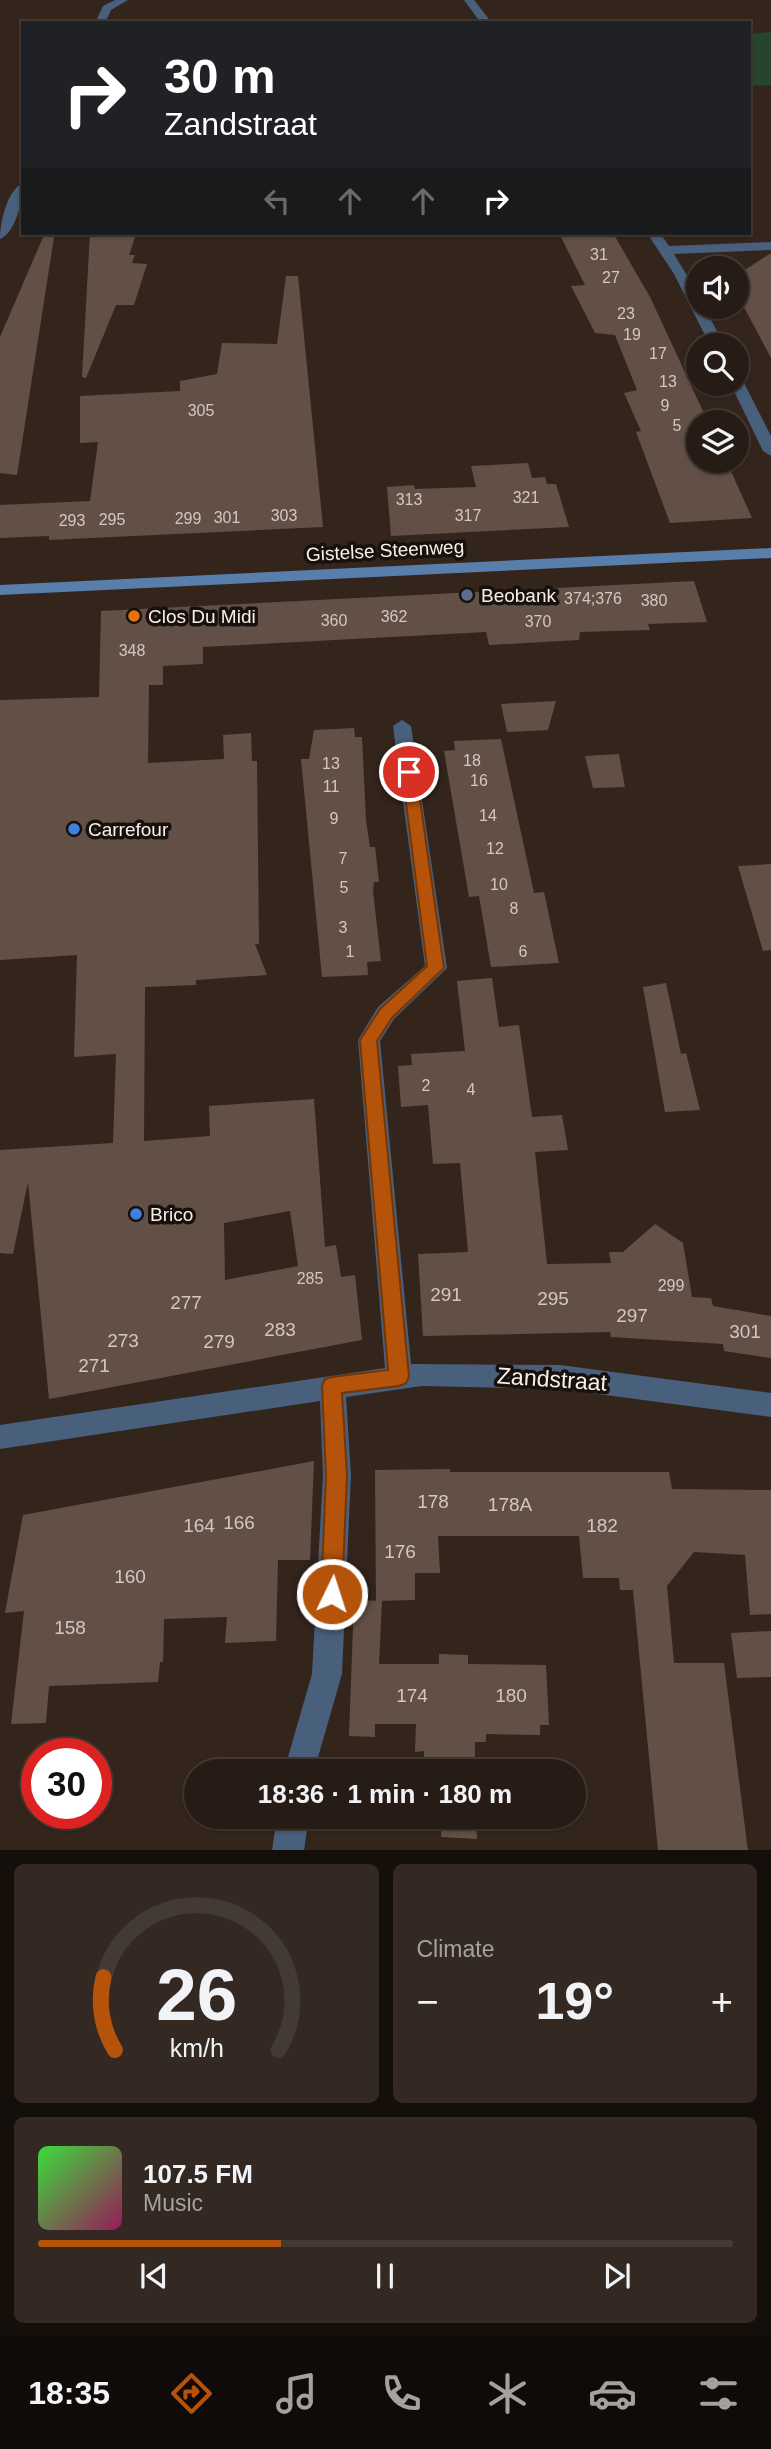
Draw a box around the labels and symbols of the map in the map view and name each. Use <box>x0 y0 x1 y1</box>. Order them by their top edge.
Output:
house number: 31 <box>590 246 608 263</box>
house number: 27 <box>602 269 620 286</box>
house number: 23 <box>617 305 635 322</box>
house number: 19 <box>623 326 641 343</box>
house number: 17 <box>649 345 667 362</box>
house number: 13 <box>659 373 677 390</box>
house number: 9 <box>661 397 670 414</box>
house number: 305 <box>188 402 214 419</box>
house number: 5 <box>673 417 682 434</box>
house number: 321 <box>513 489 539 506</box>
house number: 313 <box>396 491 422 508</box>
house number: 303 <box>271 507 297 524</box>
house number: 317 <box>455 507 481 524</box>
house number: 301 <box>214 509 240 526</box>
house number: 299 <box>175 510 201 527</box>
house number: 295 <box>99 511 125 528</box>
house number: 293 <box>59 512 85 529</box>
street label: Gistelse Steenweg <box>305 536 465 565</box>
place label: Beobank <box>481 585 557 606</box>
marker: Beobank <box>459 587 475 603</box>
house number: 374;376 <box>564 590 622 607</box>
house number: 380 <box>641 592 667 609</box>
place label: Clos Du Midi <box>148 606 256 627</box>
marker: Clos Du Midi <box>126 608 142 624</box>
house number: 362 <box>381 608 407 625</box>
house number: 360 <box>321 612 347 629</box>
house number: 370 <box>525 613 551 630</box>
house number: 348 <box>119 642 145 659</box>
pin <box>379 742 439 802</box>
house number: 18 <box>463 752 481 769</box>
house number: 13 <box>322 755 340 772</box>
house number: 16 <box>470 772 488 789</box>
house number: 11 <box>323 778 339 795</box>
house number: 14 <box>479 807 497 824</box>
house number: 9 <box>330 810 339 827</box>
place label: Carrefour <box>88 819 169 840</box>
marker: Carrefour <box>66 821 82 837</box>
house number: 12 <box>486 840 504 857</box>
house number: 7 <box>339 850 348 867</box>
house number: 10 <box>490 876 508 893</box>
house number: 5 <box>340 879 349 896</box>
house number: 8 <box>510 900 519 917</box>
house number: 3 <box>339 919 348 936</box>
house number: 1 <box>346 943 355 960</box>
house number: 6 <box>519 943 528 960</box>
house number: 2 <box>422 1077 431 1094</box>
house number: 4 <box>467 1081 476 1098</box>
place label: Brico <box>150 1204 193 1225</box>
marker: Brico <box>128 1206 144 1222</box>
house number: 285 <box>297 1270 323 1287</box>
house number: 299 <box>658 1277 684 1294</box>
house number: 291 <box>430 1284 462 1305</box>
house number: 295 <box>537 1288 569 1309</box>
house number: 277 <box>170 1292 202 1313</box>
house number: 297 <box>616 1305 648 1326</box>
house number: 283 <box>264 1319 296 1340</box>
house number: 301 <box>729 1321 761 1342</box>
house number: 273 <box>107 1330 139 1351</box>
house number: 279 <box>203 1331 235 1352</box>
house number: 271 <box>78 1355 110 1376</box>
street label: Zandstraat <box>496 1362 608 1396</box>
house number: 178 <box>417 1491 449 1512</box>
house number: 178A <box>488 1494 533 1515</box>
house number: 166 <box>223 1512 255 1533</box>
house number: 164 <box>183 1515 215 1536</box>
house number: 182 <box>586 1515 618 1536</box>
house number: 176 <box>384 1541 416 1562</box>
position arrow <box>295 1557 369 1631</box>
house number: 160 <box>114 1566 146 1587</box>
house number: 158 <box>54 1617 86 1638</box>
house number: 174 <box>396 1685 428 1706</box>
house number: 180 <box>495 1685 527 1706</box>
speed limit sign: 30 <box>21 1738 112 1829</box>

